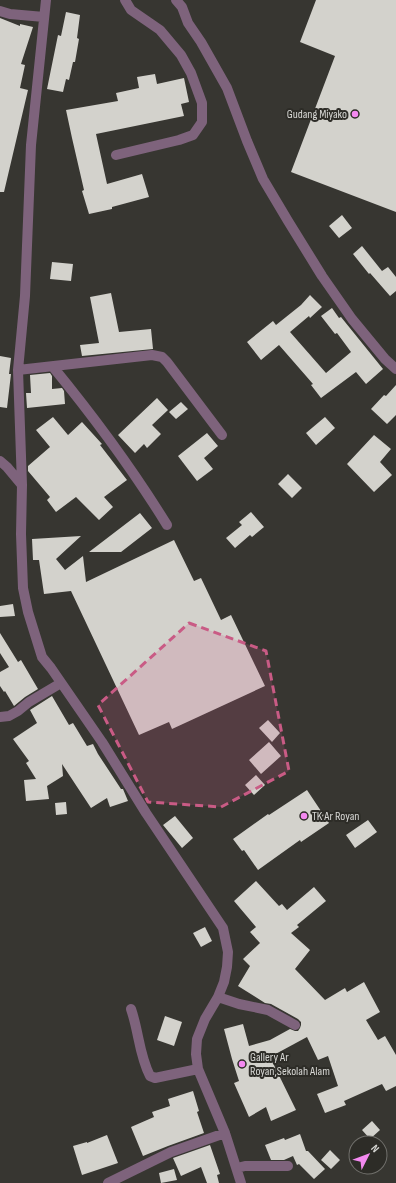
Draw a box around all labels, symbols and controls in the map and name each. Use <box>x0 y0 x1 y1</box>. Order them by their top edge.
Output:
place label: Gudang Miyako <box>287 107 347 122</box>
marker: Gudang Miyako <box>350 109 360 119</box>
place label: TK Ar Royan <box>312 809 359 824</box>
marker: TK Ar Royan <box>299 811 309 821</box>
place label: Gallery Ar Royan,Sekolah Alam <box>250 1050 330 1079</box>
marker: Gallery Ar Royan,Sekolah Alam <box>237 1059 247 1069</box>
north arrow <box>348 1135 388 1175</box>
text: N <box>368 1142 382 1155</box>

